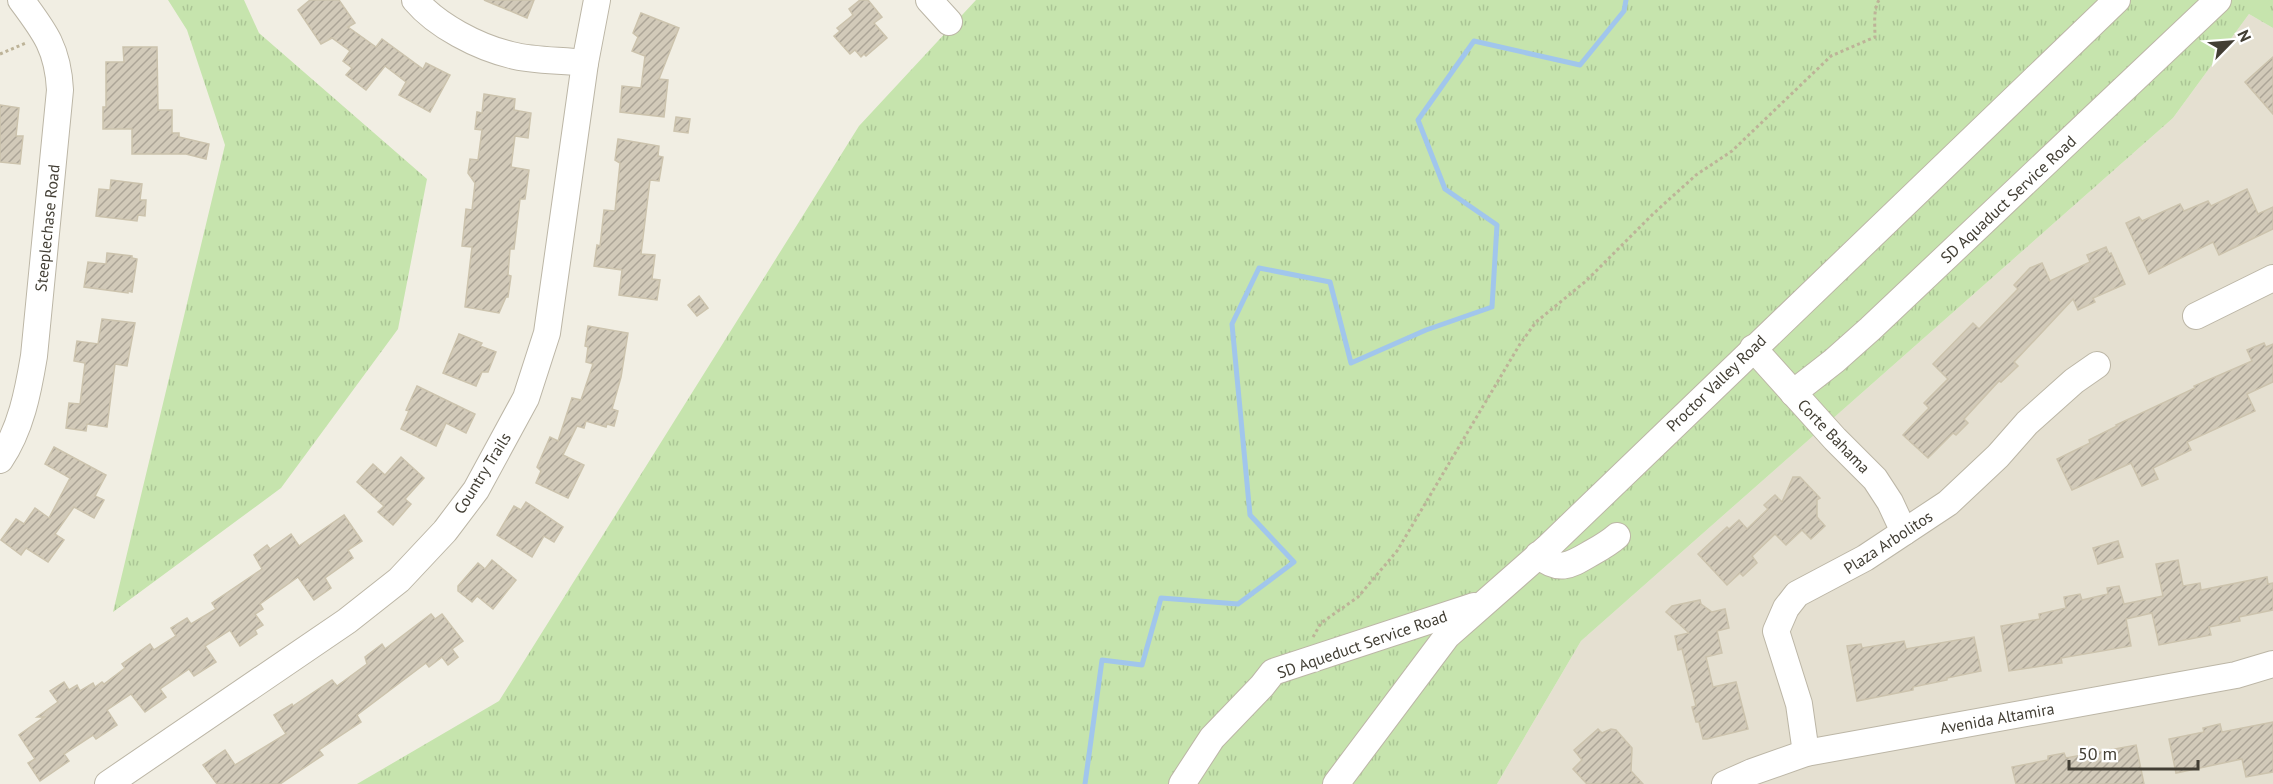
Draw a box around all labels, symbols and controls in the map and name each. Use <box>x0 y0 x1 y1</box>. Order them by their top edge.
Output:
north arrow <box>2201 12 2261 72</box>
text: N <box>2233 27 2256 45</box>
street label: SD Aquaduct Service Road <box>1936 131 2080 267</box>
street label: Steeplechase Road <box>30 163 64 293</box>
street label: Proctor Valley Road <box>1662 330 1770 436</box>
street label: Corte Bahama <box>1794 395 1874 477</box>
street label: Country Trails <box>449 428 515 517</box>
street label: Plaza Arbolitos <box>1840 506 1936 578</box>
street label: SD Aqueduct Service Road <box>1274 605 1450 683</box>
street label: Avenida Altamira <box>1938 698 2056 738</box>
scale bar <box>2069 733 2198 771</box>
text: 50 m <box>2078 742 2117 765</box>

